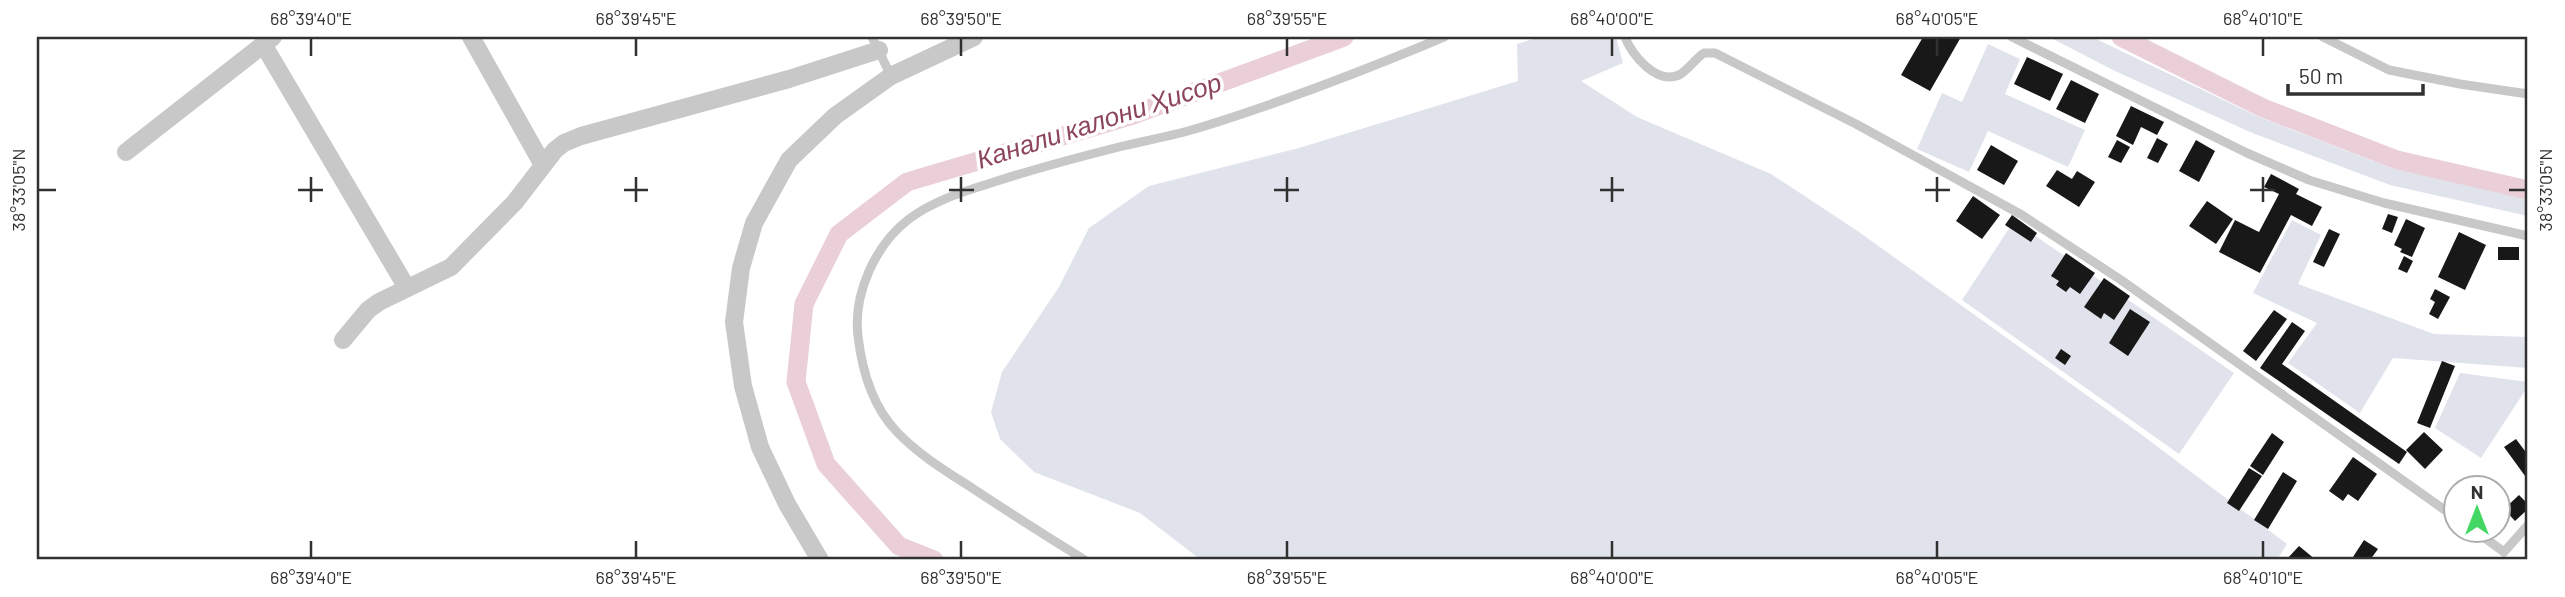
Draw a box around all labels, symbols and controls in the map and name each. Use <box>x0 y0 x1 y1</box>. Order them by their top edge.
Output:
text: 68°39'40"E <box>270 7 352 29</box>
text: 68°39'45"E <box>595 7 677 29</box>
text: 68°39'50"E <box>920 7 1002 29</box>
text: 68°39'55"E <box>1247 7 1327 29</box>
text: 68°40'00"E <box>1570 7 1654 29</box>
text: 68°40'05"E <box>1895 7 1979 29</box>
text: 68°40'10"E <box>2223 7 2303 29</box>
scale bar <box>2288 52 2423 96</box>
text: 50 m <box>2299 63 2343 88</box>
water label: Канали калони Ҳисор <box>972 65 1225 174</box>
text: 38°33'05"N <box>7 149 29 231</box>
text: 38°33'05"N <box>2534 149 2556 231</box>
north arrow <box>2442 475 2512 544</box>
text: N <box>2471 480 2483 503</box>
text: 68°39'40"E <box>270 566 352 588</box>
text: 68°39'45"E <box>595 566 677 588</box>
text: 68°39'50"E <box>920 566 1002 588</box>
text: 68°39'55"E <box>1247 566 1327 588</box>
text: 68°40'00"E <box>1570 566 1654 588</box>
text: 68°40'05"E <box>1895 566 1979 588</box>
text: 68°40'10"E <box>2223 566 2303 588</box>

